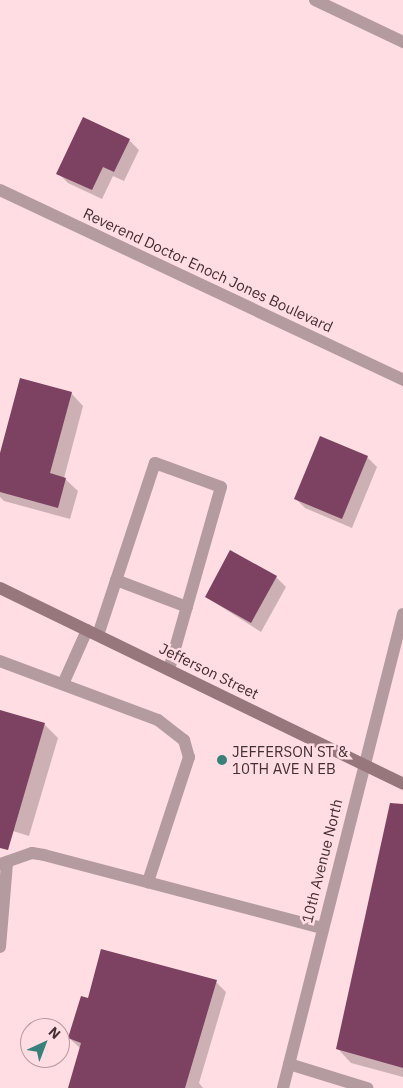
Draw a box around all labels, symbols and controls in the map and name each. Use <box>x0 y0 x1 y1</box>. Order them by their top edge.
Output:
street label: Reverend Doctor Enoch Jones Boulevard <box>80 204 336 336</box>
street label: Jefferson Street <box>156 639 262 703</box>
place label: JEFFERSON ST & 10TH AVE N EB <box>232 742 348 777</box>
marker: JEFFERSON ST & 10TH AVE N EB <box>216 754 228 766</box>
street label: 10th Avenue North <box>298 797 346 925</box>
north arrow <box>20 1018 70 1068</box>
text: N <box>45 1023 64 1043</box>

